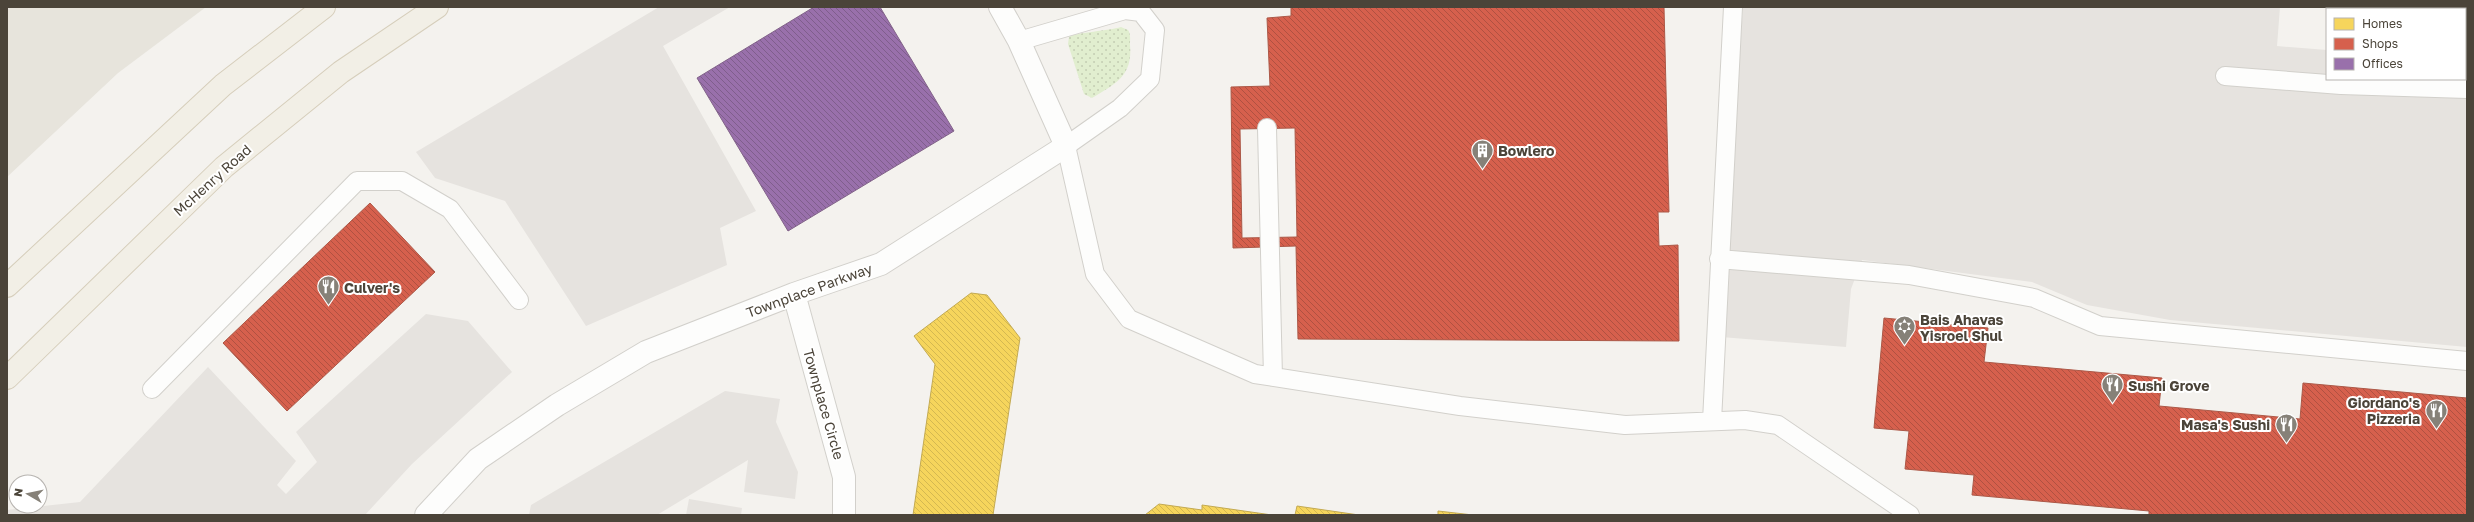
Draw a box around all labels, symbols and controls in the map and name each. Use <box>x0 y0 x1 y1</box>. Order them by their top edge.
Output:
legend <box>2326 8 2466 80</box>
text: Homes <box>2362 16 2402 31</box>
text: Shops <box>2362 36 2398 51</box>
text: Offices <box>2362 56 2403 71</box>
building icon: Bowlero <box>1469 137 1495 170</box>
street label: McHenry Road <box>170 141 254 219</box>
place label: Bowlero <box>1498 142 1554 159</box>
street label: Townplace Parkway <box>744 259 874 321</box>
restaurant icon: Culver's <box>316 274 342 307</box>
place label: Culver's <box>344 279 400 296</box>
place label: Bais Ahavas Yisroel Shul <box>1920 311 2004 344</box>
synagogue icon: Bais Ahavas Yisroel Shul <box>1891 314 1917 347</box>
street label: Townplace Circle <box>800 347 848 461</box>
restaurant icon: Sushi Grove <box>2100 372 2126 405</box>
place label: Sushi Grove <box>2128 377 2209 394</box>
place label: Giordano's Pizzeria <box>2348 394 2420 427</box>
restaurant icon: Giordano's Pizzeria <box>2423 397 2449 430</box>
restaurant icon: Masa's Sushi <box>2273 411 2299 444</box>
place label: Masa's Sushi <box>2181 416 2270 433</box>
north arrow <box>8 474 48 514</box>
text: N <box>11 487 25 498</box>

